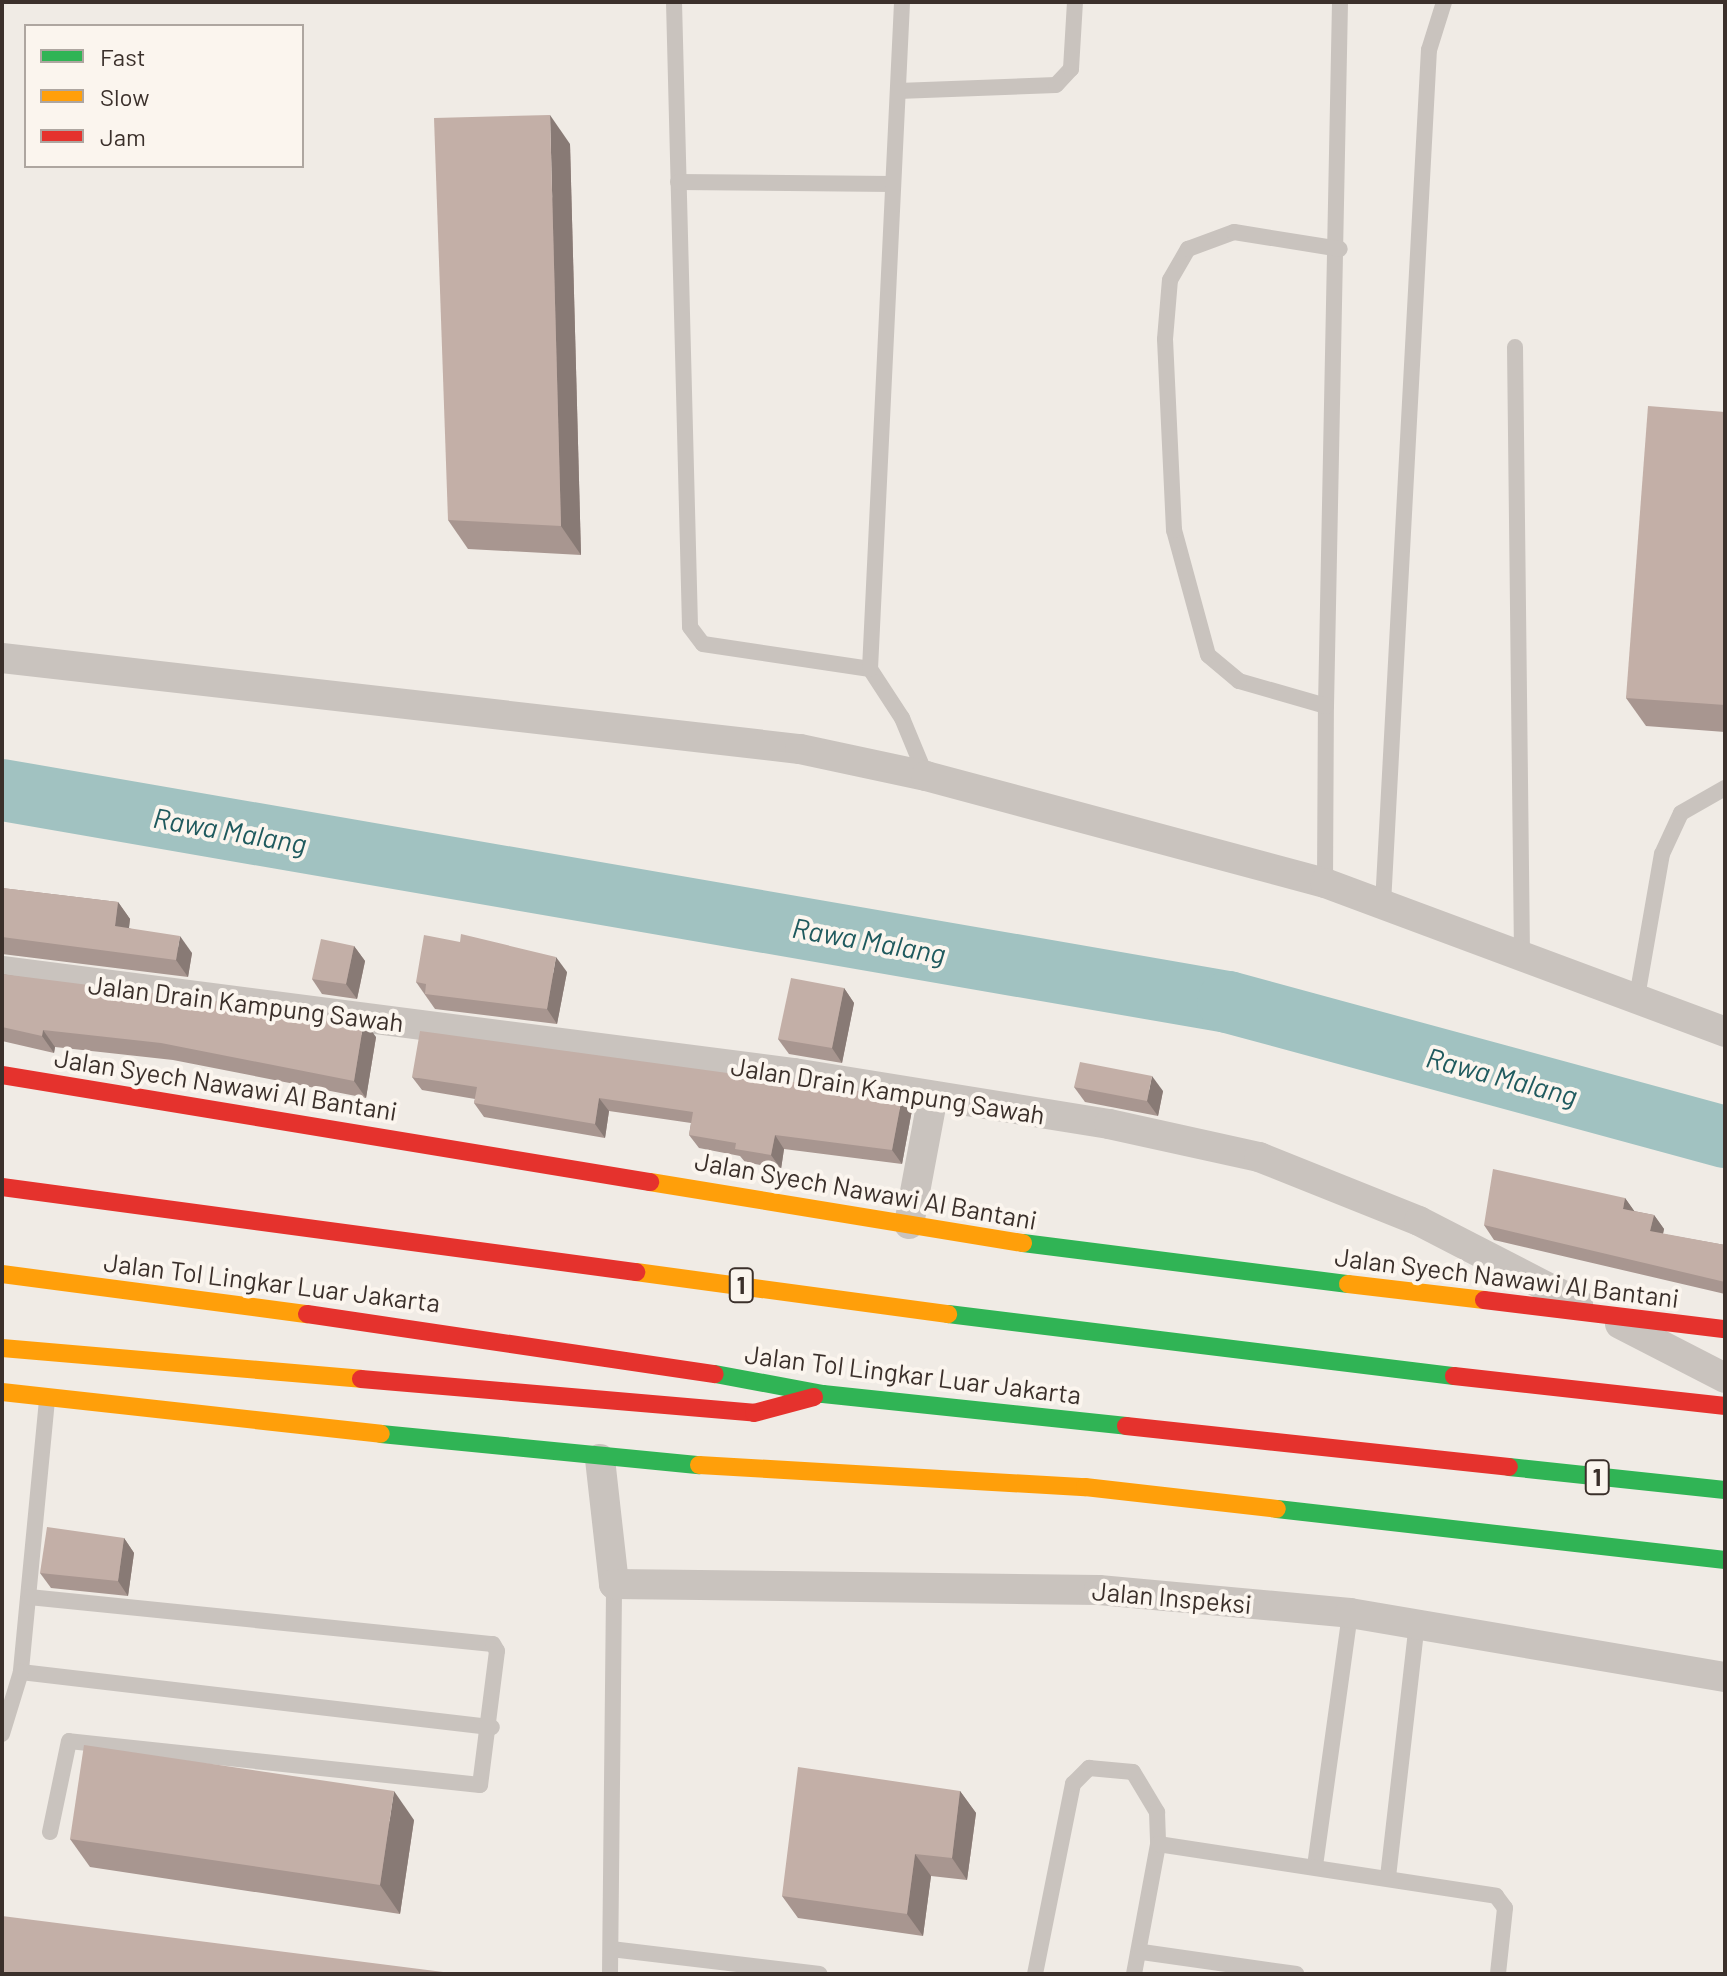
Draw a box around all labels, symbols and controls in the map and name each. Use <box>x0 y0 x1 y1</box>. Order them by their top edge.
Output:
legend <box>24 24 304 168</box>
text: Fast <box>100 42 145 71</box>
text: Slow <box>100 82 149 111</box>
text: Jam <box>100 122 146 151</box>
water label: Rawa Malang <box>151 800 309 860</box>
water label: Rawa Malang <box>790 910 948 970</box>
street label: Jalan Drain Kampung Sawah <box>87 968 405 1038</box>
water label: Rawa Malang <box>1423 1040 1581 1112</box>
street label: Jalan Syech Nawawi Al Bantani <box>52 1041 400 1127</box>
street label: Jalan Drain Kampung Sawah <box>729 1050 1047 1130</box>
street label: Jalan Syech Nawawi Al Bantani <box>693 1145 1039 1235</box>
street label: Jalan Syech Nawawi Al Bantani <box>1333 1240 1681 1314</box>
street label: Jalan Tol Lingkar Luar Jakarta <box>102 1246 442 1318</box>
road number: 1 <box>727 1265 755 1305</box>
street label: Jalan Tol Lingkar Luar Jakarta <box>743 1338 1083 1410</box>
road number: 1 <box>1583 1457 1611 1497</box>
street label: Jalan Inspeksi <box>1091 1574 1253 1620</box>

